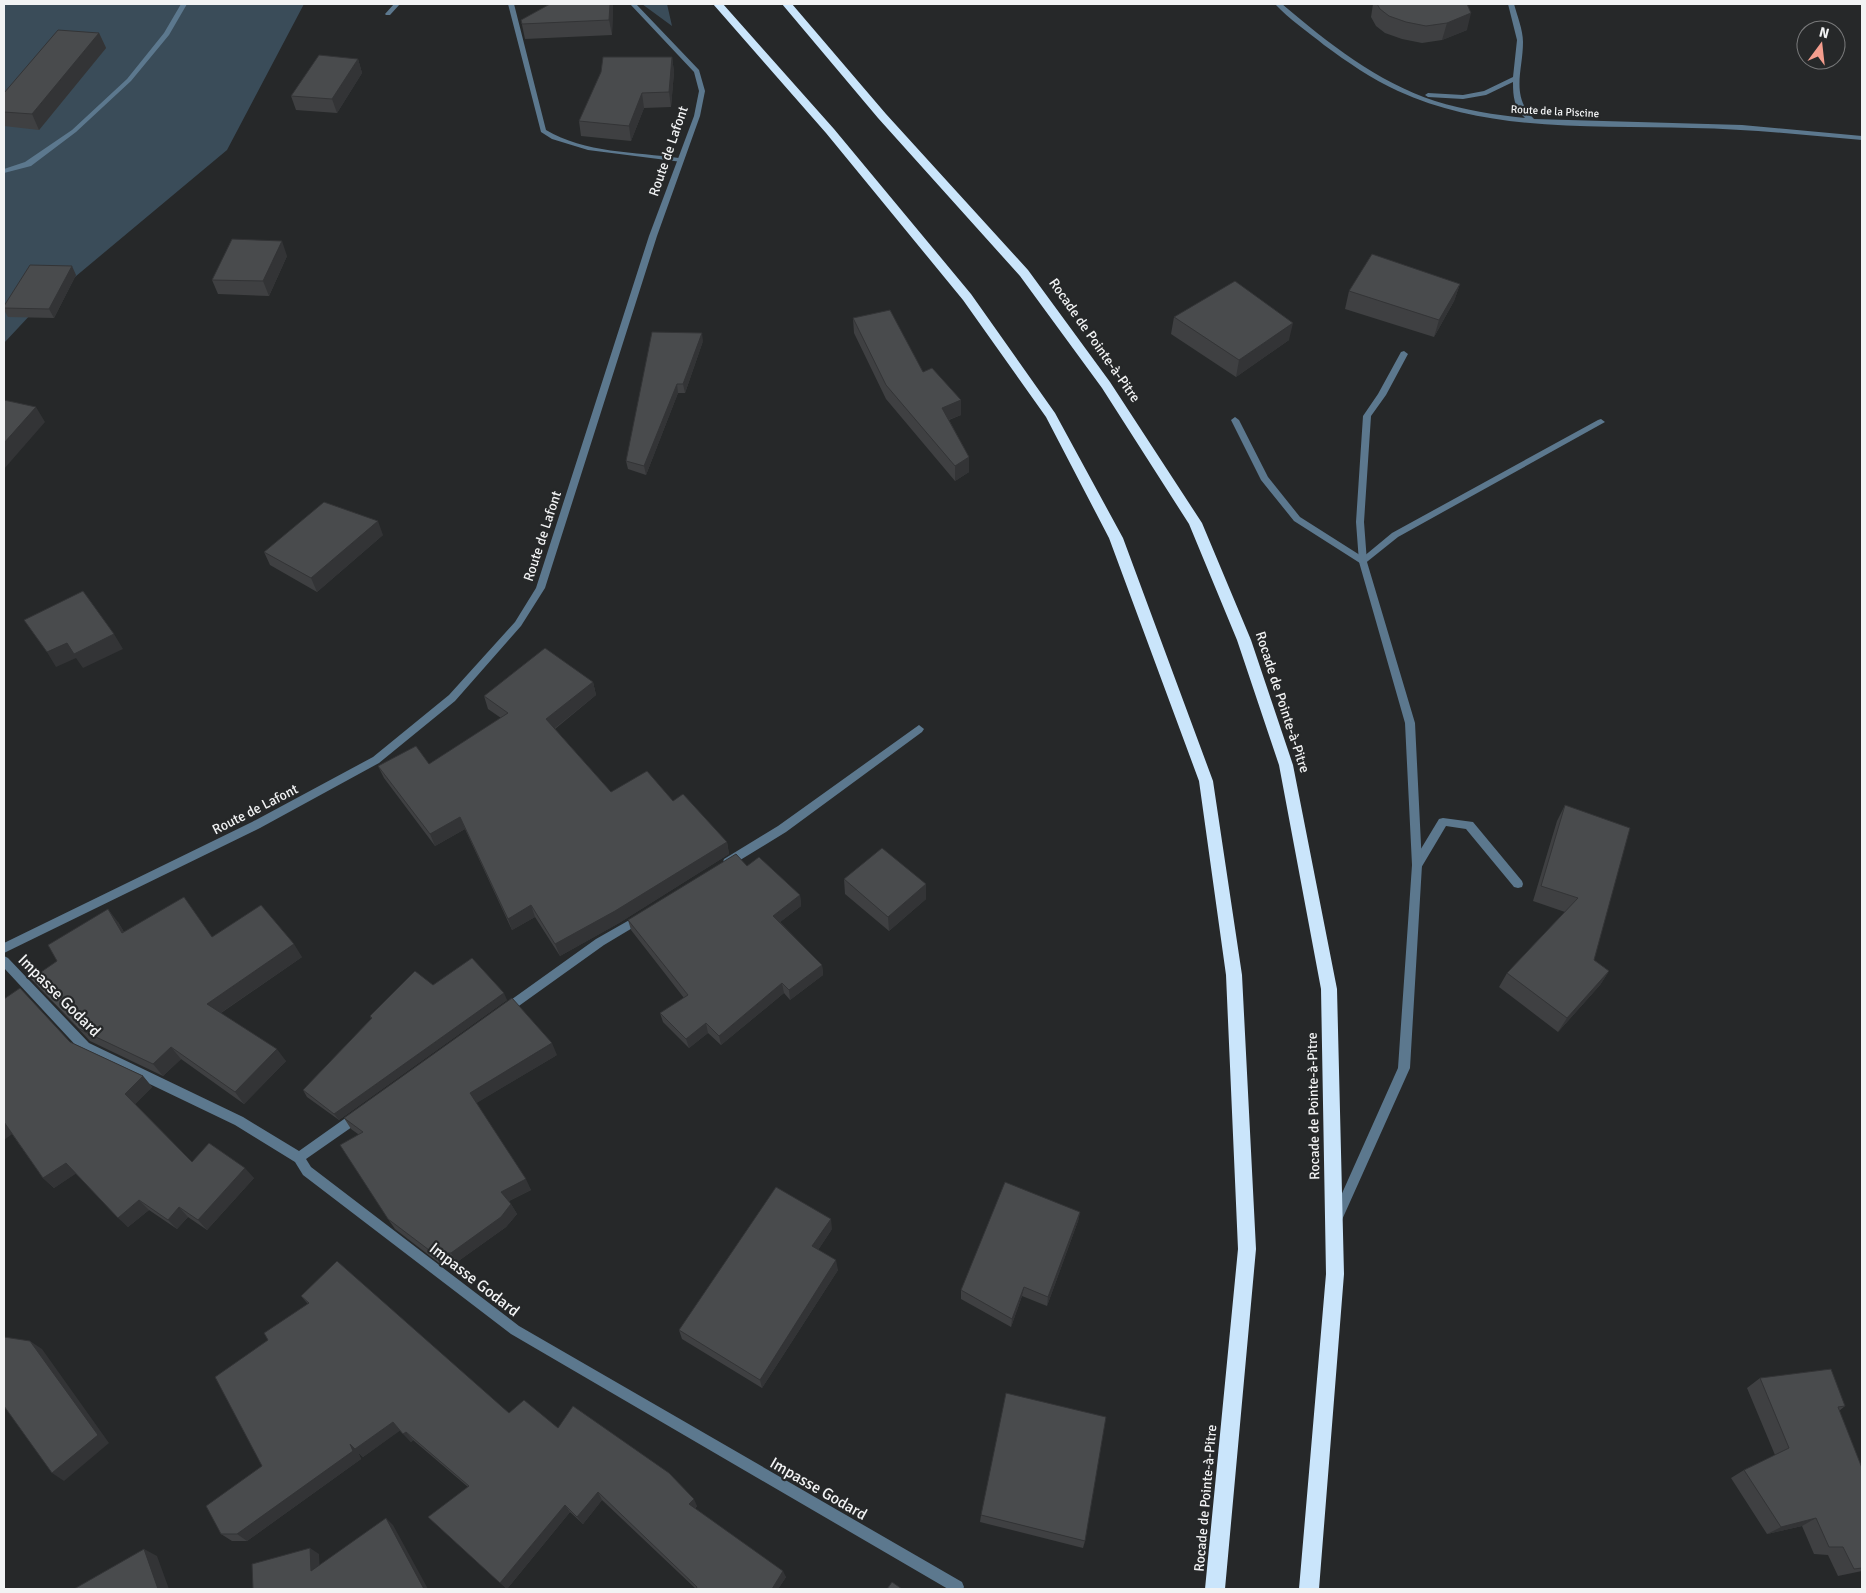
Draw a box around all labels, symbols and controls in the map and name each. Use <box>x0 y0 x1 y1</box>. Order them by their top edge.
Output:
north arrow <box>1796 20 1846 70</box>
text: N <box>1817 23 1831 42</box>
street label: Route de la Piscine <box>1510 103 1600 120</box>
street label: Route de Lafont <box>645 104 692 198</box>
street label: Rocade de Pointe-à-Pitre <box>1045 275 1144 406</box>
street label: Route de Lafont <box>520 489 565 584</box>
street label: Rocade de Pointe-à-Pitre <box>1252 629 1313 775</box>
street label: Route de Lafont <box>209 780 301 838</box>
street label: Impasse Godard <box>14 950 105 1041</box>
street label: Rocade de Pointe-à-Pitre <box>1304 1032 1323 1180</box>
street label: Impasse Godard <box>425 1238 523 1321</box>
street label: Rocade de Pointe-à-Pitre <box>1191 1424 1220 1572</box>
street label: Impasse Godard <box>766 1453 871 1525</box>

